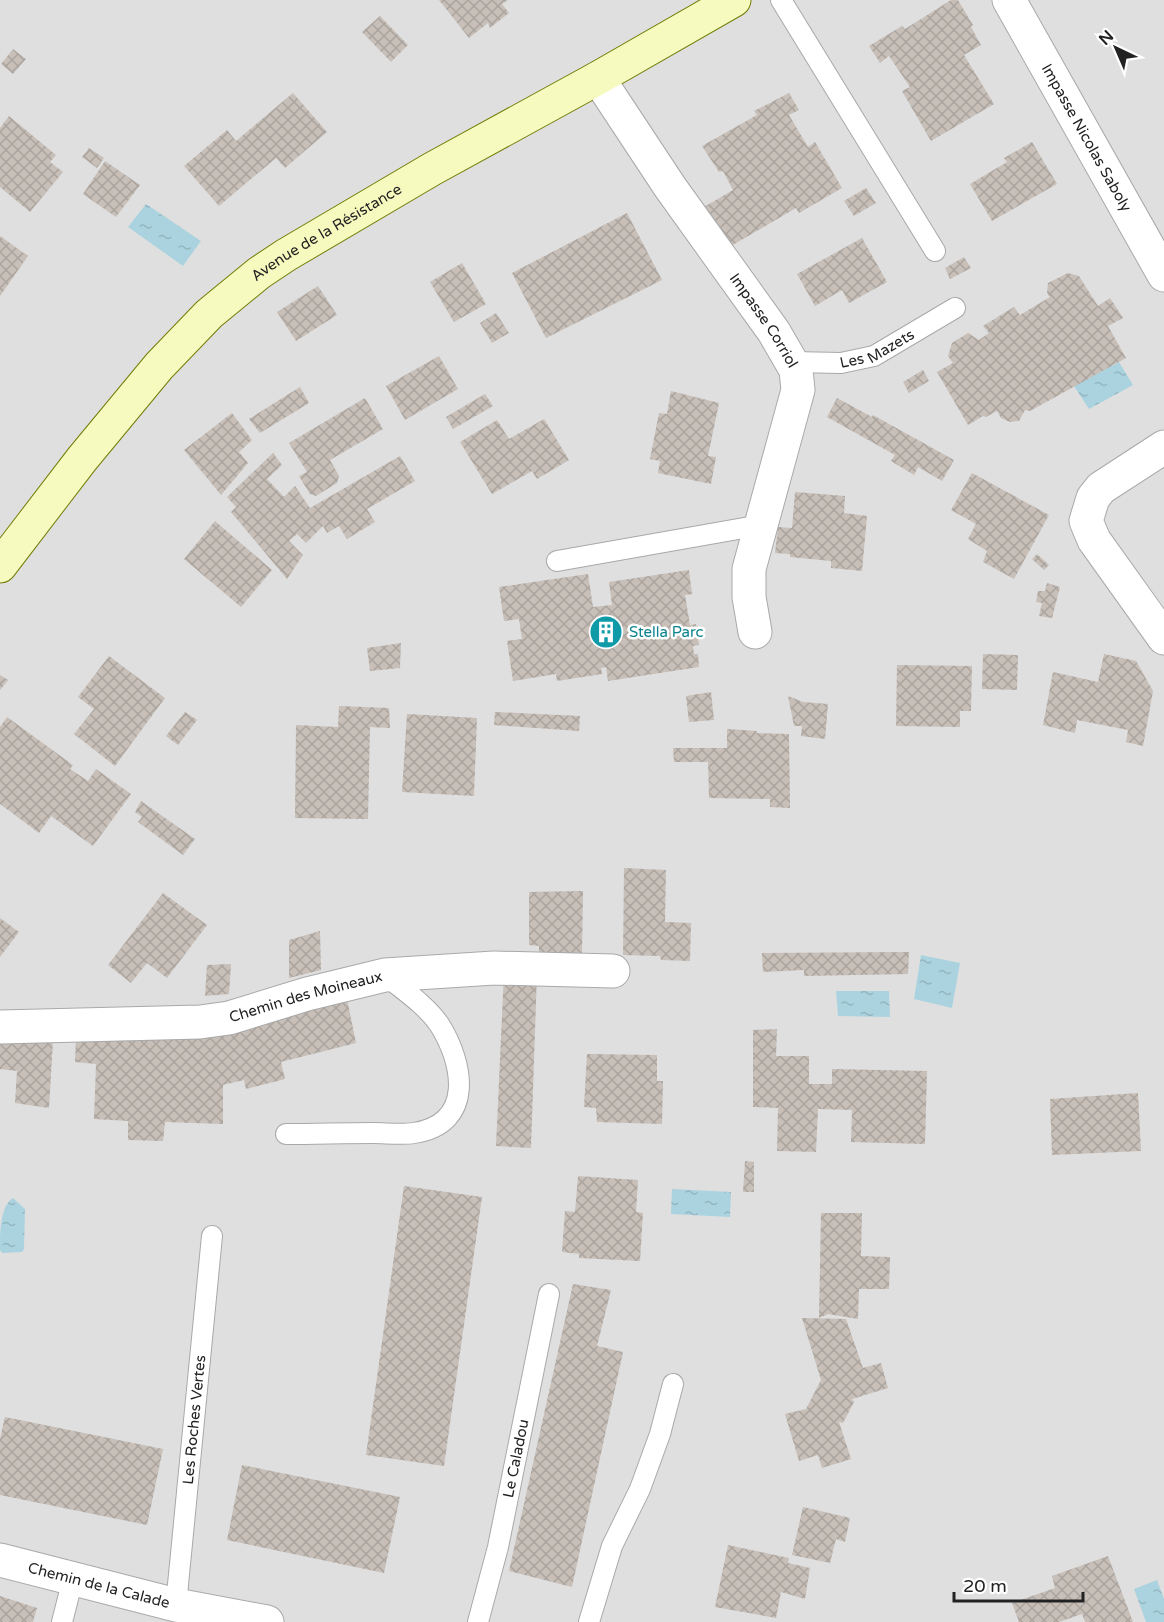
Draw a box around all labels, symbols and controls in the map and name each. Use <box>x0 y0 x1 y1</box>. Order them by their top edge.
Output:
north arrow <box>1086 18 1146 78</box>
text: N <box>1095 26 1118 50</box>
street label: Impasse Nicolas Saboly <box>1038 61 1135 215</box>
street label: Avenue de la Résistance <box>247 180 405 285</box>
street label: Impasse Corriol <box>726 270 802 371</box>
street label: Les Mazets <box>838 325 918 372</box>
building icon: Stella Parc <box>588 614 624 650</box>
place label: Stella Parc <box>629 623 703 641</box>
street label: Chemin des Moineaux <box>227 967 384 1026</box>
street label: Les Roches Vertes <box>179 1354 209 1485</box>
street label: Le Caladou <box>499 1417 533 1499</box>
street label: Chemin de la Calade <box>26 1559 172 1612</box>
scale bar <box>954 1565 1083 1603</box>
text: 20 m <box>963 1575 1007 1597</box>

